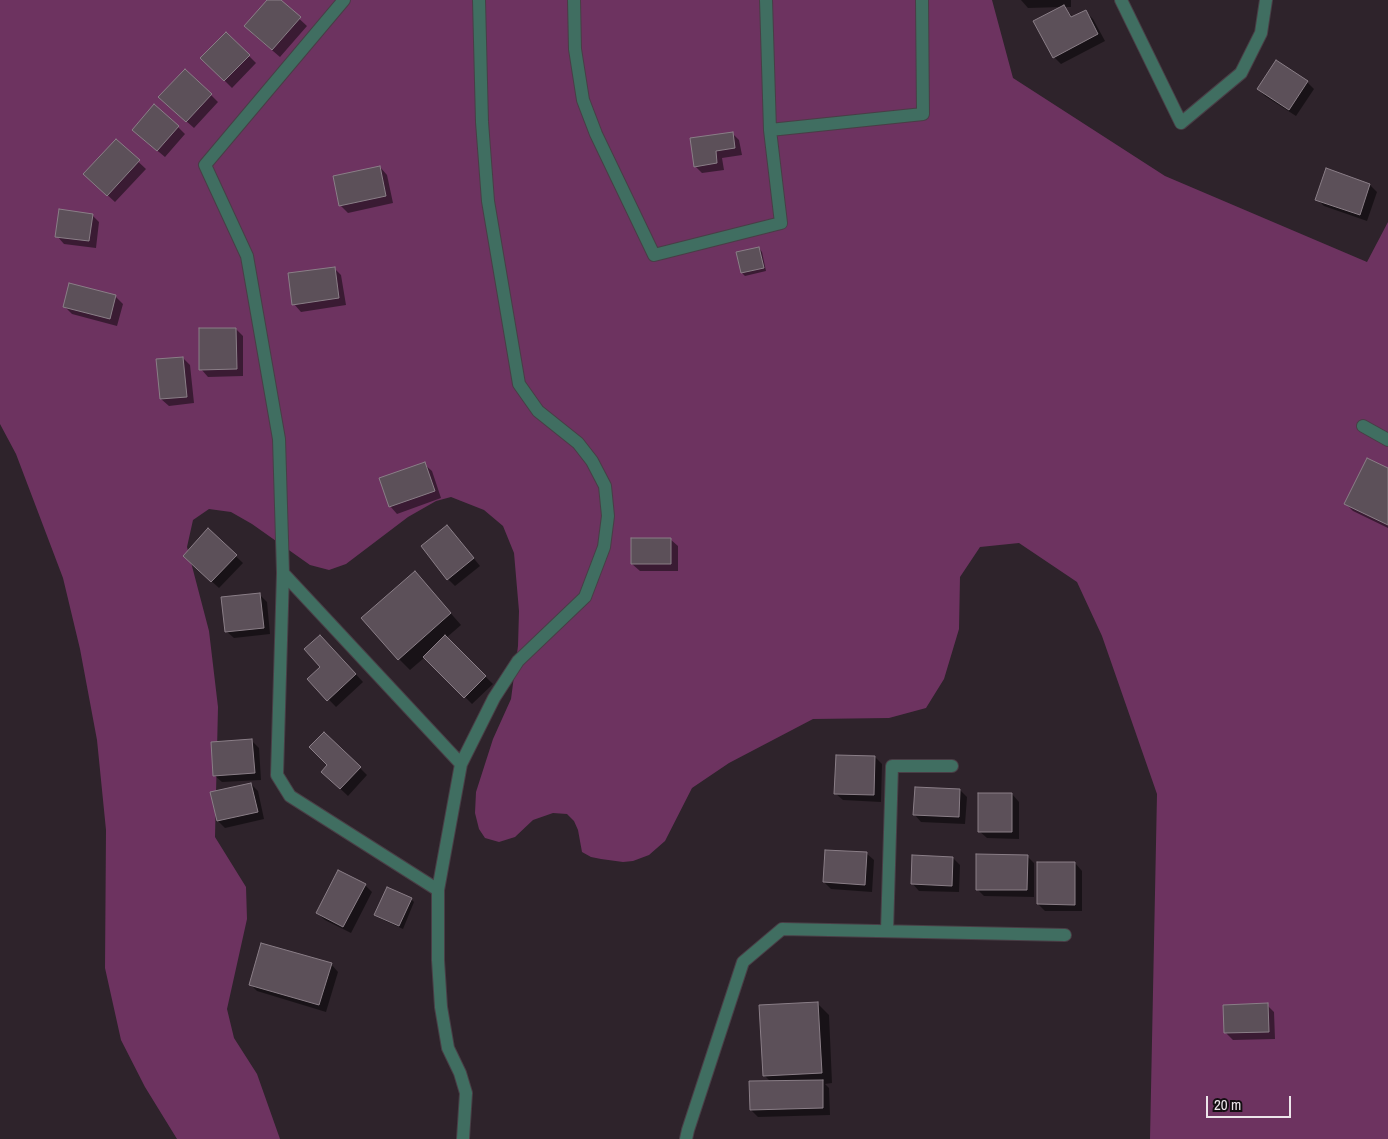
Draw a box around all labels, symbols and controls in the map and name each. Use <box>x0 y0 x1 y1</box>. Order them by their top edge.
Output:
scale bar <box>1208 1086 1293 1118</box>
text: 20 m <box>1214 1094 1241 1115</box>

